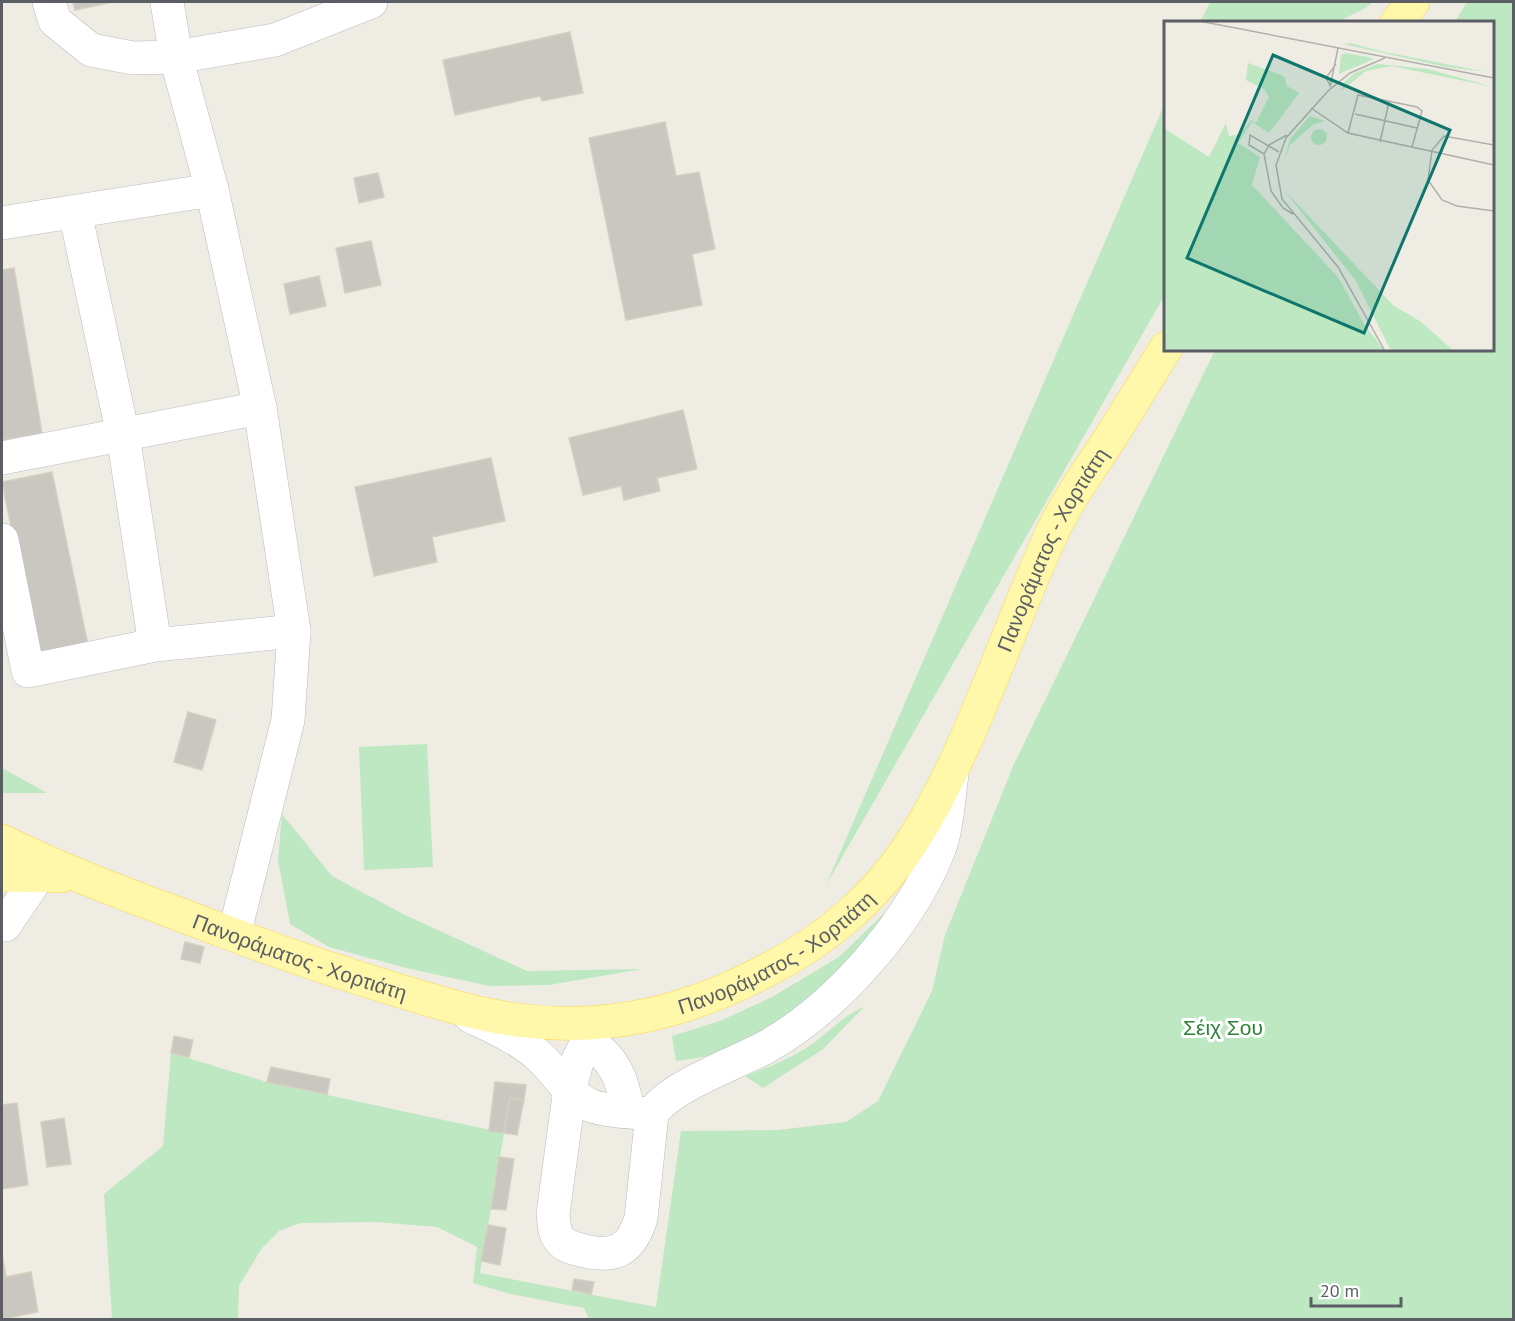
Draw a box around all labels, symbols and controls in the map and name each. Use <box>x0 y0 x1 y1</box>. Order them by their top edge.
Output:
inset map <box>1164 21 1494 351</box>
street label: Πανοράματος - Χορτιάτη <box>990 442 1114 656</box>
street label: Πανοράματος - Χορτιάτη <box>674 885 880 1020</box>
street label: Πανοράματος - Χορτιάτη <box>189 907 410 1006</box>
park label: Σέιχ Σου <box>1183 1014 1263 1041</box>
scale bar <box>1311 1270 1401 1308</box>
text: 20 m <box>1320 1279 1359 1302</box>

